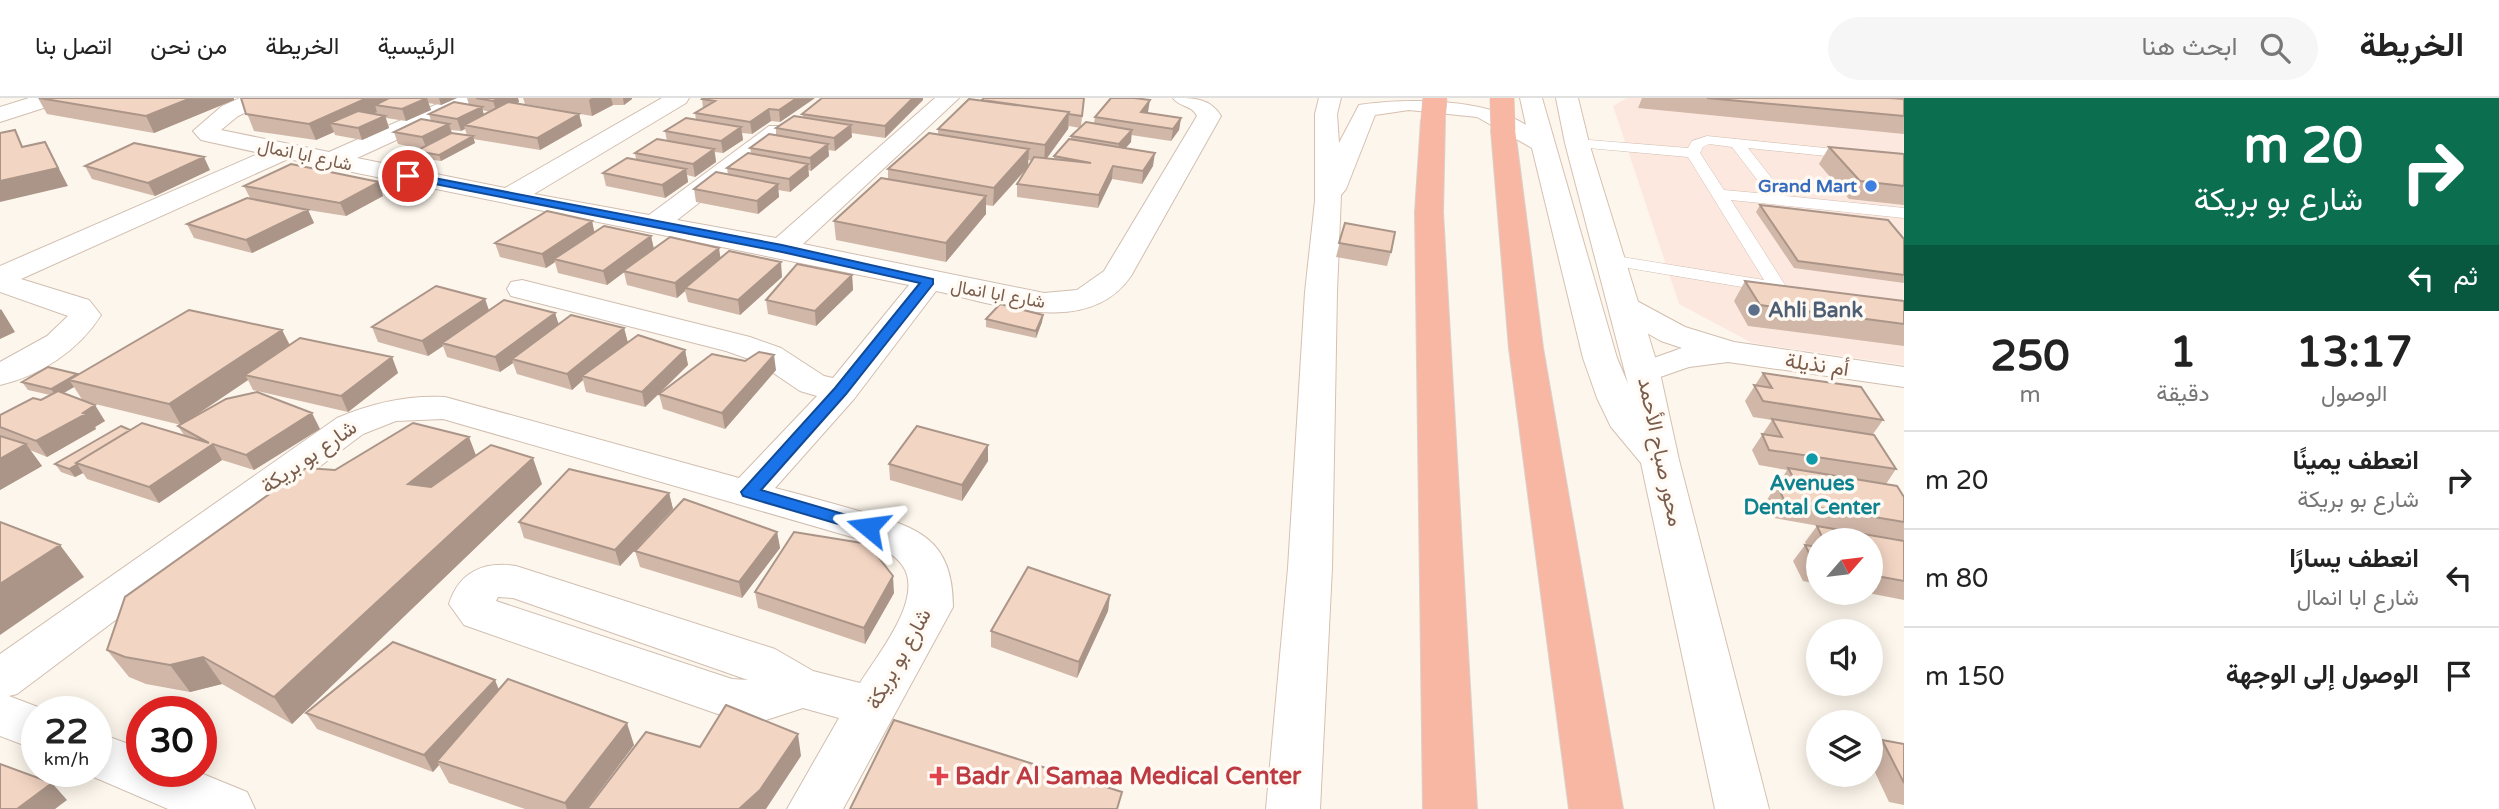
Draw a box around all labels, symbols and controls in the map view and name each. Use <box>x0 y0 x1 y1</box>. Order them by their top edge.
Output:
search box <box>1828 17 2318 80</box>
text: الخريطة <box>2360 26 2464 65</box>
icon: search <box>2256 29 2294 67</box>
text: ابحث هنا <box>2142 31 2238 62</box>
text: اتصل بنا <box>35 32 112 61</box>
text: من نحن <box>150 32 227 61</box>
text: الخريطة <box>265 32 339 61</box>
text: الرئيسية <box>377 32 455 61</box>
text: 20 m <box>2244 117 2363 176</box>
icon: right <box>2387 126 2478 217</box>
street label: شارع ابا انمال <box>256 134 354 177</box>
pin <box>378 146 438 206</box>
icon: arrive <box>389 157 427 195</box>
place label: Grand Mart <box>1758 175 1857 197</box>
marker: Grand Mart <box>1863 178 1879 194</box>
text: شارع بو بريكة <box>2194 181 2363 219</box>
icon: left <box>2402 259 2440 297</box>
text: ثم <box>2454 261 2478 292</box>
street label: شارع ابا انمال <box>949 275 1047 314</box>
place label: Ahli Bank <box>1768 298 1863 323</box>
marker: Ahli Bank <box>1746 302 1762 318</box>
text: 1 <box>2170 327 2196 378</box>
text: 13:17 <box>2296 327 2412 378</box>
text: 250 <box>1991 331 2070 382</box>
street label: أم نذيلة <box>1783 348 1851 383</box>
street label: محور صباح الأحمد <box>1631 375 1688 529</box>
text: دقيقة <box>2156 380 2209 408</box>
text: الوصول <box>2321 380 2387 408</box>
text: m <box>2020 381 2041 409</box>
street label: شارع بو بريكة <box>256 415 362 500</box>
text: انعطف يمينًا <box>2292 445 2419 476</box>
marker: Avenues Dental Center <box>1804 451 1820 467</box>
icon: right <box>2440 461 2478 499</box>
text: 20 m <box>1925 465 1988 496</box>
place label: Avenues Dental Center <box>1744 471 1881 520</box>
text: شارع بو بريكة <box>2297 486 2419 514</box>
position arrow <box>831 490 905 564</box>
north arrow <box>1806 528 1883 606</box>
map controls <box>1806 528 1883 787</box>
text: انعطف يسارًا <box>2289 543 2419 574</box>
icon: left <box>2440 559 2478 597</box>
text: 80 m <box>1925 563 1988 594</box>
text: شارع ابا انمال <box>2297 584 2419 612</box>
street label: شارع بو بريكة <box>861 604 938 714</box>
button: sound <box>1806 619 1883 696</box>
icon: arrive <box>2440 657 2478 695</box>
text: الوصول إلى الوجهة <box>2226 659 2419 690</box>
text: 150 m <box>1925 661 2005 692</box>
speed limit sign: 30 <box>126 696 217 787</box>
button: layers <box>1806 710 1883 787</box>
text: 22 <box>45 711 88 753</box>
text: km/h <box>44 748 89 770</box>
place label: Badr Al Samaa Medical Center <box>955 762 1302 791</box>
marker: Badr Al Samaa Medical Center <box>929 766 949 786</box>

